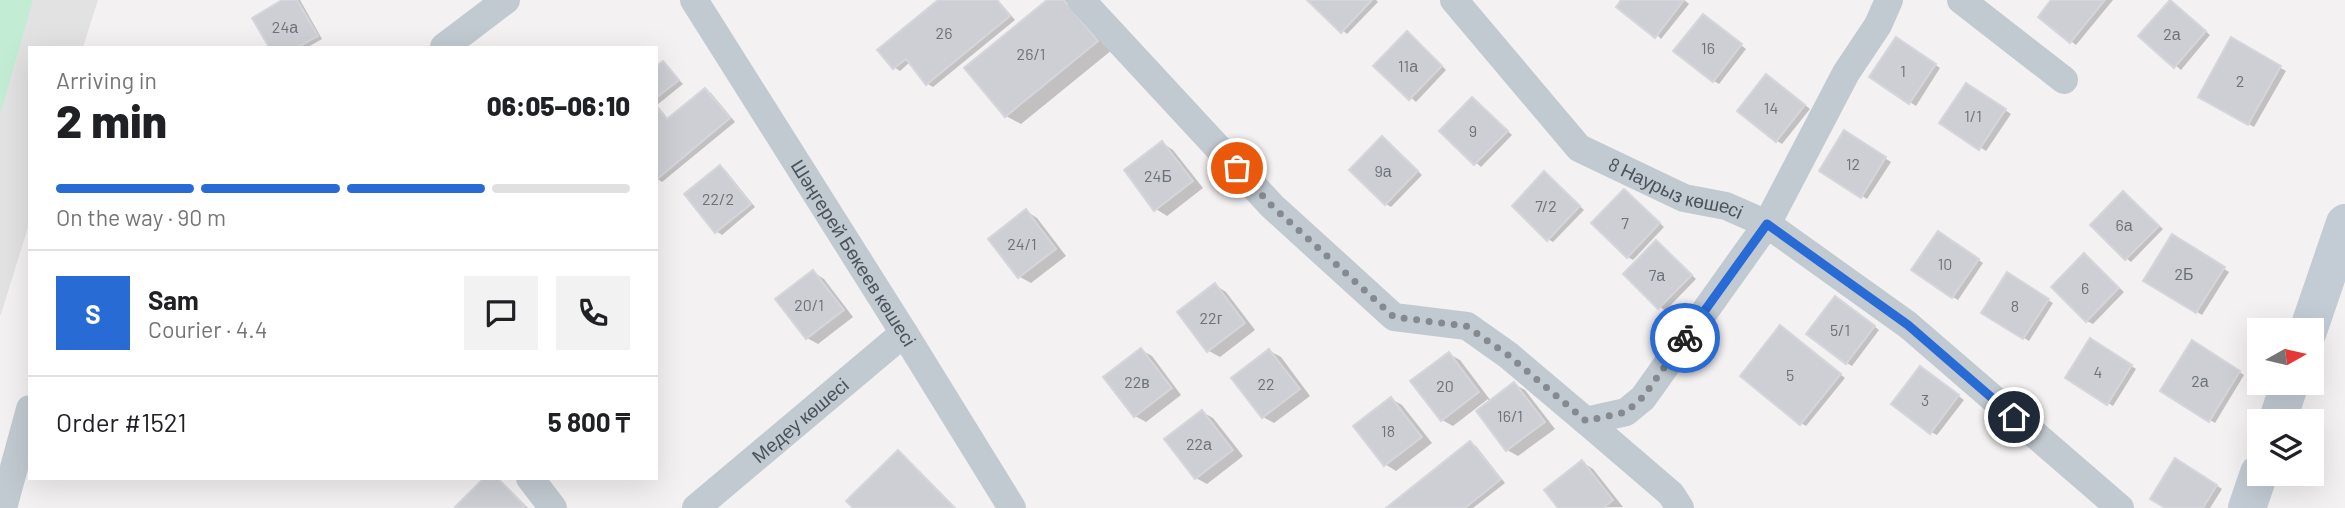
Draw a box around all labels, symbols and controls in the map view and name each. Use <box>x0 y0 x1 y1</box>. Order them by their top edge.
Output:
house number: 24а <box>272 17 298 36</box>
house number: 26 <box>936 23 952 42</box>
house number: 2а <box>2163 24 2181 43</box>
house number: 16 <box>1701 38 1715 57</box>
house number: 26/1 <box>1017 44 1045 63</box>
house number: 11а <box>1398 56 1418 75</box>
house number: 1 <box>1900 61 1906 80</box>
text: Arriving in <box>56 66 157 94</box>
house number: 2 <box>2236 71 2244 90</box>
text: 06:05–06:10 <box>487 90 630 121</box>
text: 2 min <box>56 92 167 147</box>
house number: 14 <box>1764 98 1778 117</box>
house number: 1/1 <box>1964 106 1982 125</box>
house number: 9 <box>1469 121 1477 140</box>
pin <box>1207 138 1267 198</box>
icon: bag <box>1218 149 1256 187</box>
street label: 8 Наурыз көшесі <box>1605 152 1747 223</box>
house number: 12 <box>1846 154 1860 173</box>
street label: Шәңгерей Бөкеев көшесі <box>787 155 921 350</box>
house number: 9а <box>1374 161 1392 180</box>
house number: 24Б <box>1144 166 1172 185</box>
house number: 22/2 <box>702 189 734 208</box>
house number: 7/2 <box>1535 196 1557 215</box>
text: On the way · 90 m <box>56 203 226 231</box>
house number: 7 <box>1621 213 1629 232</box>
house number: 6а <box>2115 215 2133 234</box>
house number: 24/1 <box>1007 234 1037 253</box>
house number: 10 <box>1938 254 1952 273</box>
house number: 2Б <box>2174 264 2194 283</box>
house number: 7а <box>1649 265 1665 284</box>
button: chat <box>464 276 538 350</box>
button: phone <box>556 276 630 350</box>
house number: 6 <box>2081 278 2089 297</box>
text: Sam <box>148 284 199 315</box>
house number: 20/1 <box>794 295 824 314</box>
house number: 8 <box>2011 296 2019 315</box>
text: S <box>85 298 101 329</box>
courier <box>1650 303 1720 373</box>
house number: 22г <box>1200 308 1223 327</box>
text: Courier · 4.4 <box>148 315 267 343</box>
north arrow <box>2247 318 2324 396</box>
map controls <box>2247 318 2324 486</box>
icon: bike <box>1666 319 1704 357</box>
house number: 5/1 <box>1830 320 1850 339</box>
house number: 4 <box>2094 362 2102 381</box>
house number: 5 <box>1786 365 1794 384</box>
house number: 2а <box>2191 371 2209 390</box>
house number: 22в <box>1124 372 1150 391</box>
street label: Медеу көшесі <box>747 373 853 467</box>
house number: 22 <box>1257 374 1275 393</box>
house number: 20 <box>1436 376 1454 395</box>
pin <box>1984 387 2044 447</box>
house number: 3 <box>1921 390 1929 409</box>
icon: home <box>1995 398 2033 436</box>
text: Order #1521 <box>56 406 187 437</box>
text: 5 800 ₸ <box>548 406 630 437</box>
house number: 16/1 <box>1497 406 1523 425</box>
button: layers <box>2247 409 2324 486</box>
house number: 18 <box>1381 421 1395 440</box>
house number: 22а <box>1186 434 1212 453</box>

